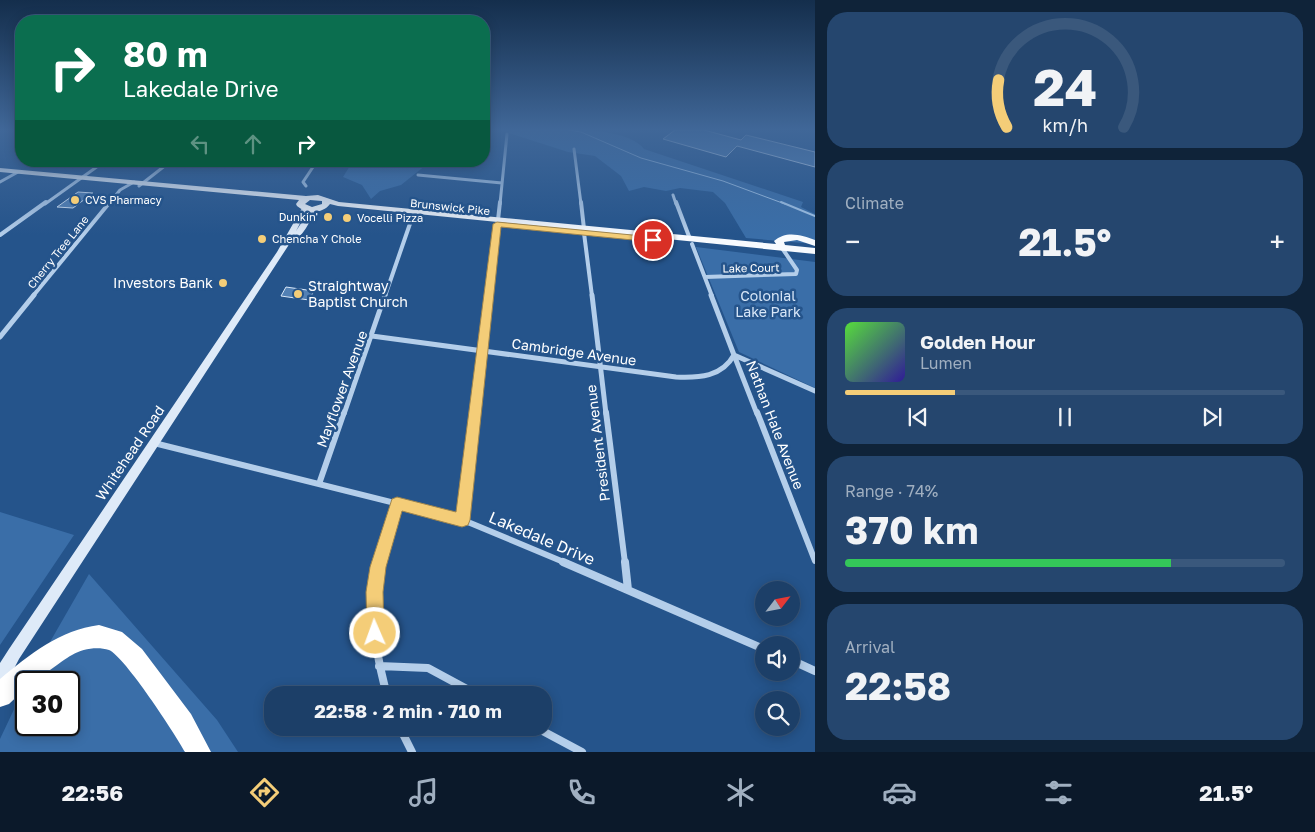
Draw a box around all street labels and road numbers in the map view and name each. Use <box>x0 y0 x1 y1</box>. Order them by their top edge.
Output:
street label: Brunswick Pike <box>409 196 491 217</box>
street label: Cherry Tree Lane <box>24 213 91 291</box>
street label: Lake Court <box>722 261 780 274</box>
street label: Mayflower Avenue <box>312 328 371 450</box>
street label: Cambridge Avenue <box>511 334 638 369</box>
street label: Nathan Hale Avenue <box>743 358 808 492</box>
street label: President Avenue <box>582 384 613 502</box>
street label: Whitehead Road <box>92 402 168 503</box>
street label: Lakedale Drive <box>486 507 598 569</box>

